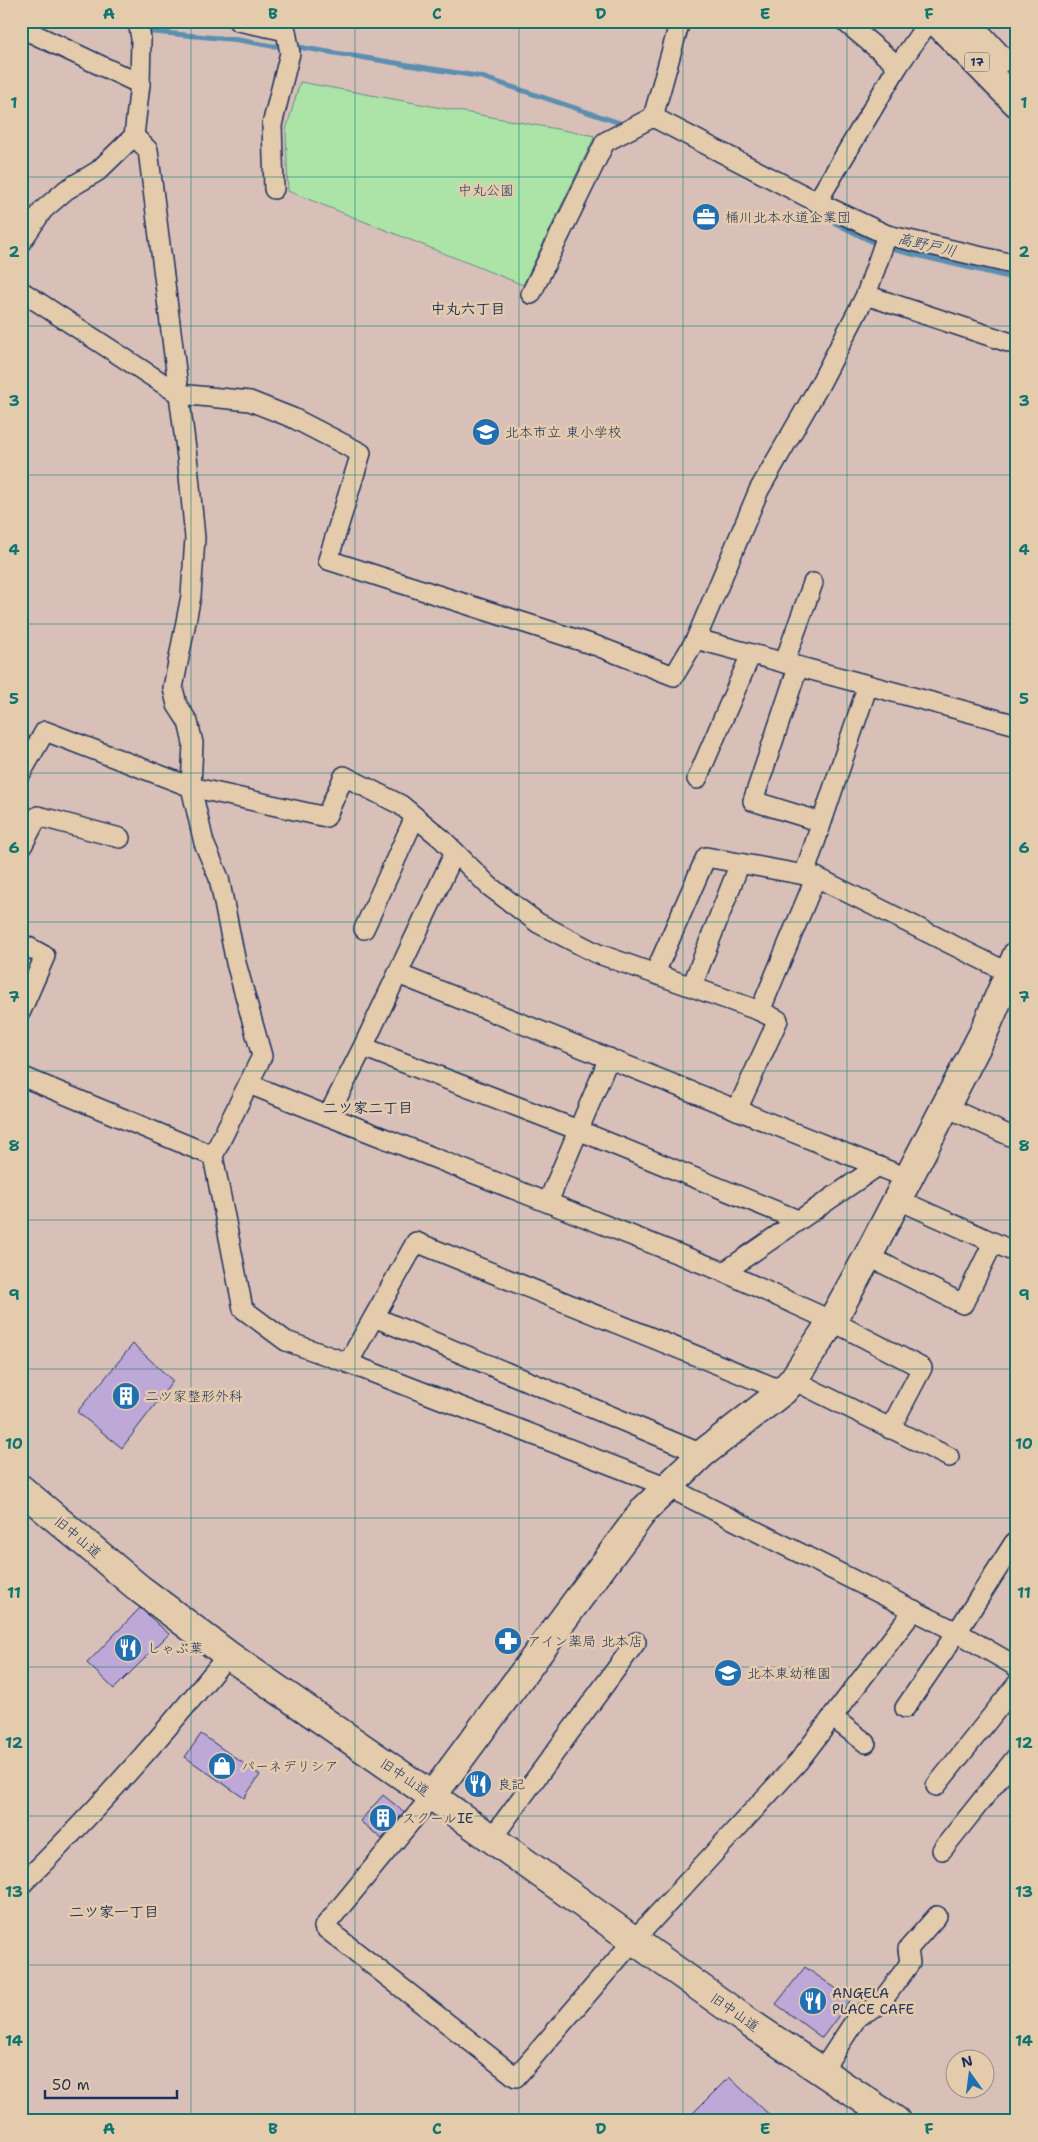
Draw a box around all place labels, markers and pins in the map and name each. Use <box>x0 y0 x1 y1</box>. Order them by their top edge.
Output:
office icon: 桶川北本水道企業団 <box>691 202 721 232</box>
place label: 桶川北本水道企業団 <box>725 208 851 226</box>
school or university icon: 北本市立 東小学校 <box>471 417 501 447</box>
place label: 北本市立 東小学校 <box>505 423 622 441</box>
building icon: 二ツ家整形外科 <box>111 1381 141 1411</box>
place label: 二ツ家整形外科 <box>145 1387 243 1405</box>
pharmacy icon: アイン薬局 北本店 <box>493 1626 523 1656</box>
place label: アイン薬局 北本店 <box>527 1632 643 1650</box>
restaurant icon: しゃぶ葉 <box>113 1633 143 1663</box>
place label: しゃぶ葉 <box>147 1639 203 1657</box>
school or university icon: 北本東幼稚園 <box>713 1658 743 1688</box>
place label: 北本東幼稚園 <box>747 1664 831 1682</box>
shop icon: パーネデリシア <box>207 1751 237 1781</box>
place label: パーネデリシア <box>241 1757 338 1775</box>
restaurant icon: 良記 <box>463 1769 493 1799</box>
place label: 良記 <box>497 1775 525 1793</box>
building icon: スクールIE <box>368 1803 398 1833</box>
place label: スクールIE <box>402 1809 474 1827</box>
place label: ANGELA PLACE CAFE <box>832 1984 915 2018</box>
restaurant icon: ANGELA PLACE CAFE <box>798 1986 828 2016</box>

